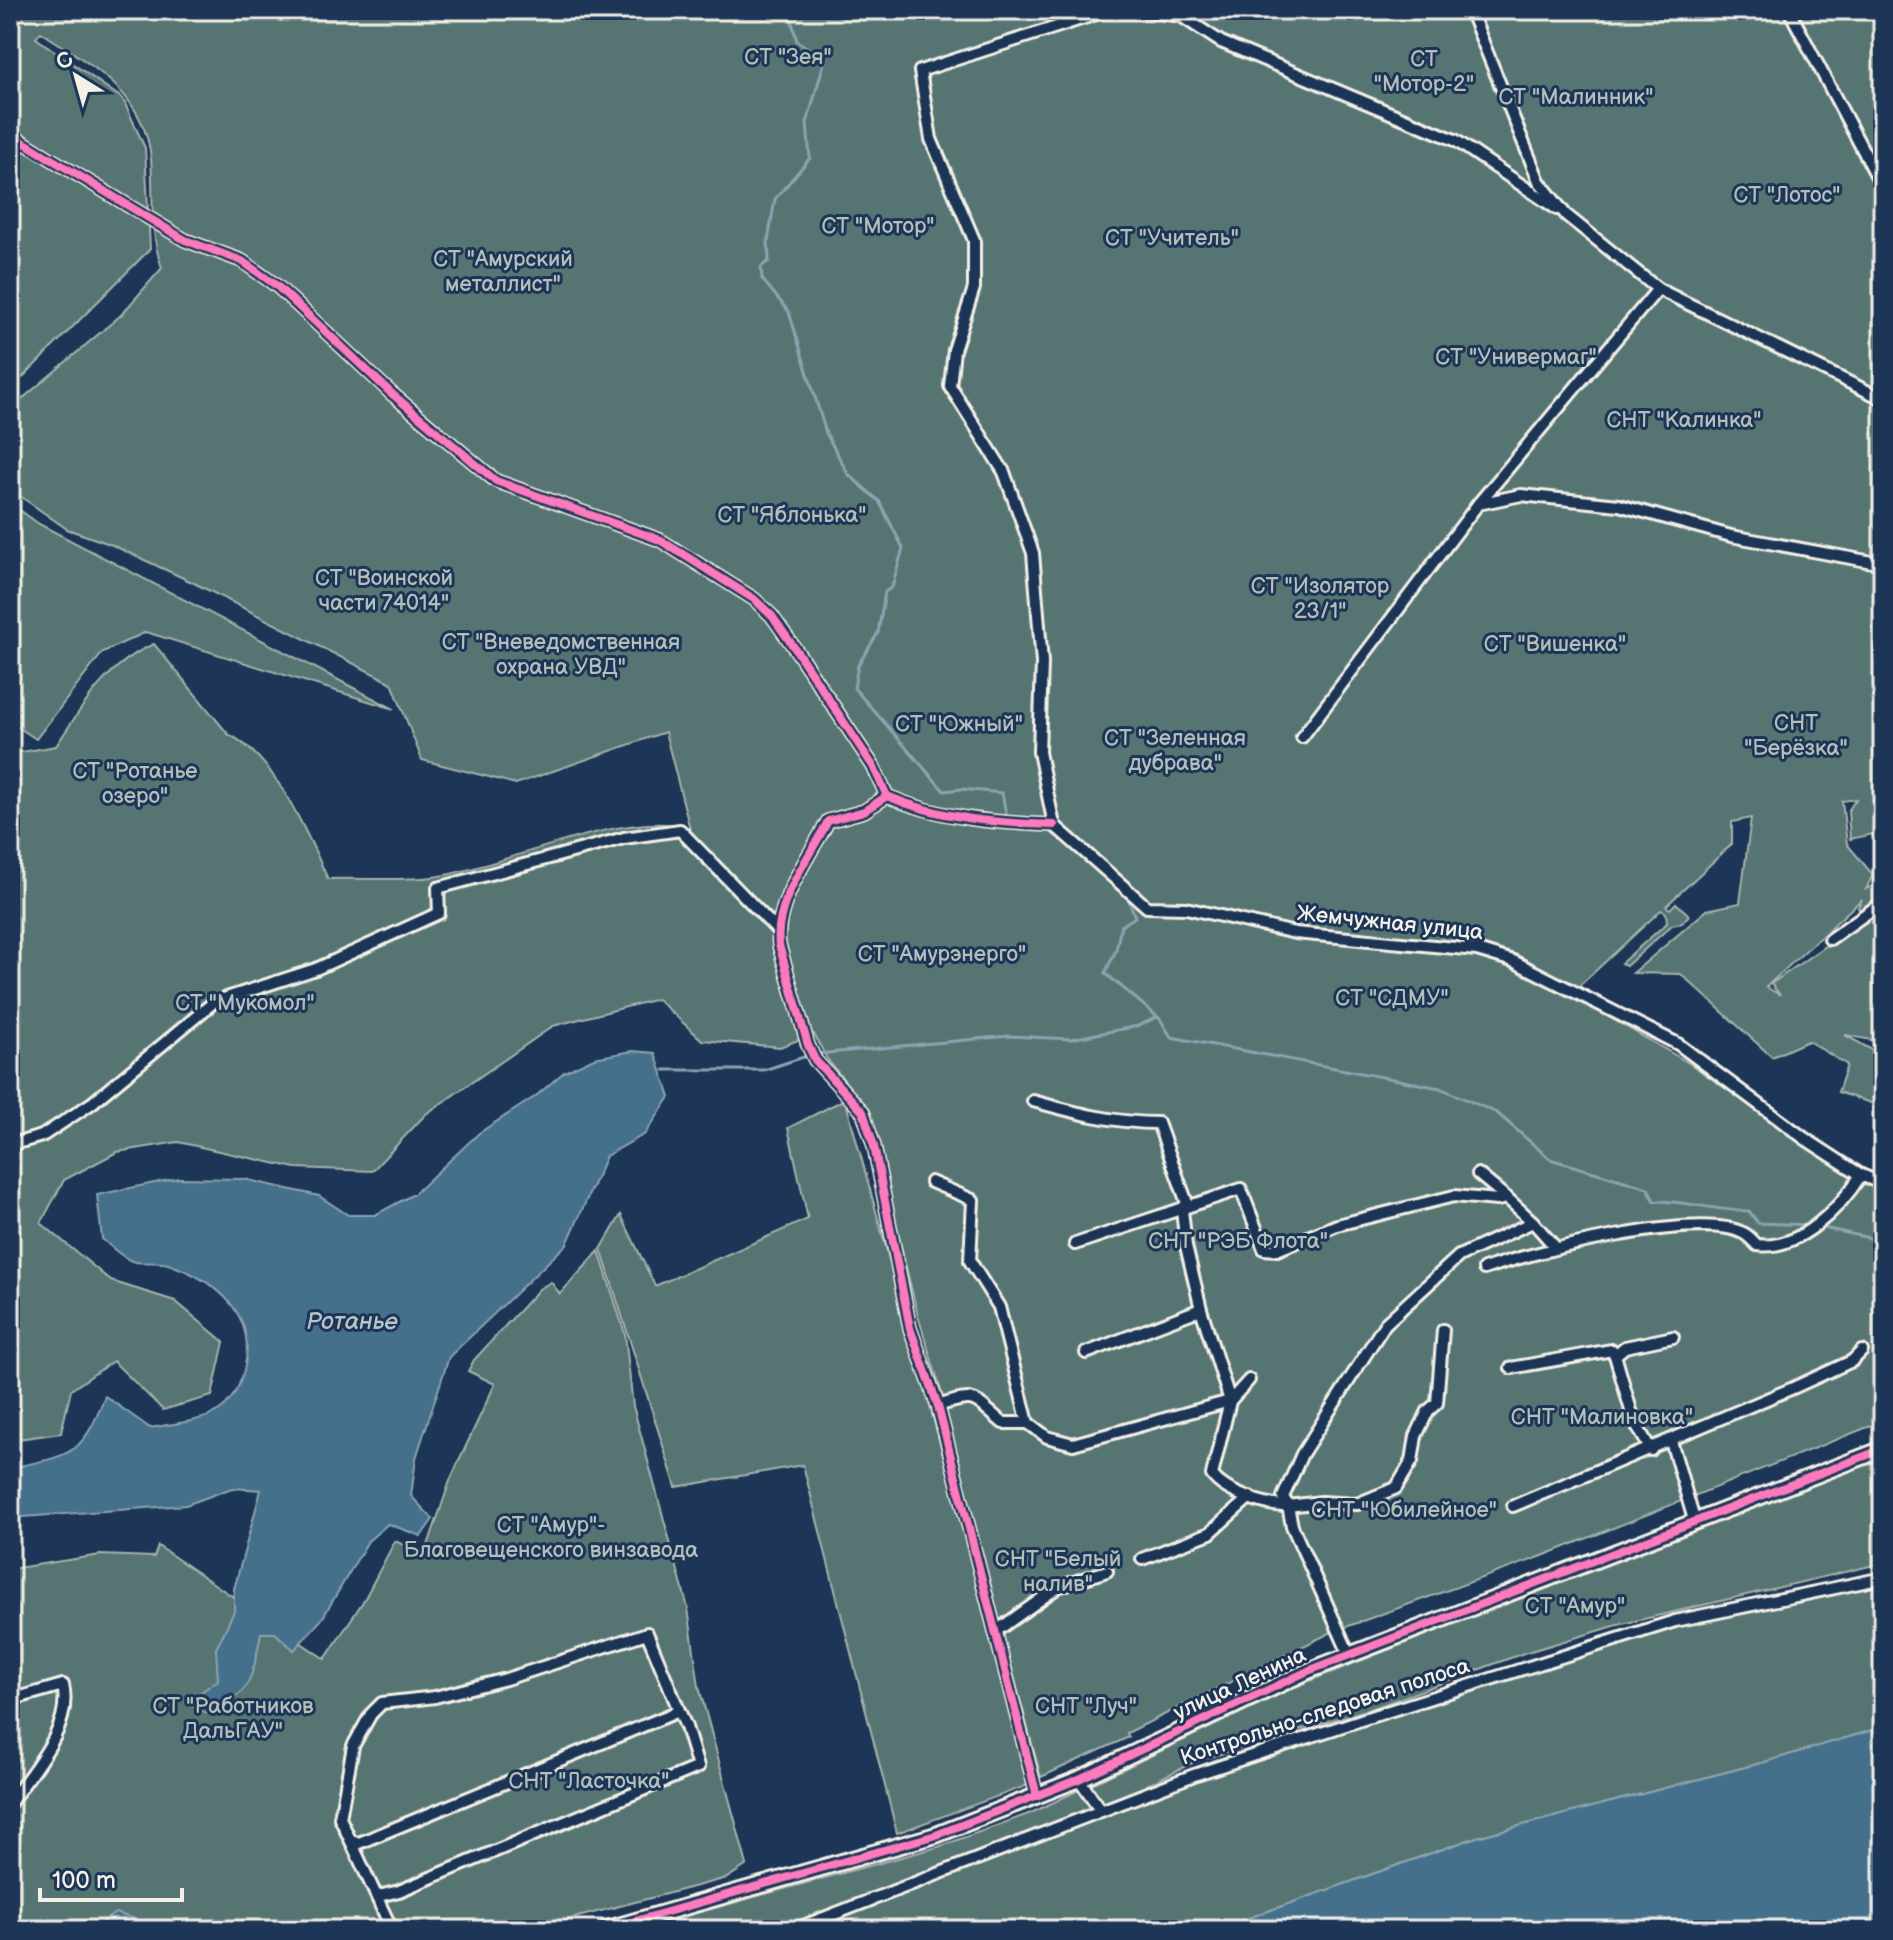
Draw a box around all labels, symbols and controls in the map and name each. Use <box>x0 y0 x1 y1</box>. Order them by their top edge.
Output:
north arrow <box>36 36 116 116</box>
park label: СТ "Зея" <box>744 44 832 71</box>
text: С <box>51 46 79 77</box>
park label: СТ "Мотор-2" <box>1374 46 1474 98</box>
park label: СТ "Малинник" <box>1498 84 1654 111</box>
park label: СТ "Лотос" <box>1733 182 1841 209</box>
park label: СТ "Мотор" <box>821 213 935 240</box>
park label: СТ "Учитель" <box>1105 225 1239 252</box>
park label: СТ "Амурский металлист" <box>433 246 573 298</box>
park label: СТ "Универмаг" <box>1435 344 1597 371</box>
park label: СНТ "Калинка" <box>1606 407 1762 434</box>
park label: СТ "Яблонька" <box>717 502 867 529</box>
park label: СТ "Воинской части 74014" <box>315 565 453 617</box>
park label: СТ "Изолятор 23/1" <box>1251 573 1390 625</box>
park label: СТ "Вневедомственная охрана УВД" <box>442 629 680 681</box>
park label: СТ "Вишенка" <box>1484 631 1626 658</box>
park label: СНТ "Берёзка" <box>1744 710 1848 762</box>
park label: СТ "Южный" <box>895 711 1023 738</box>
park label: СТ "Зеленная дубрава" <box>1104 725 1246 777</box>
park label: СТ "Ротанье озеро" <box>72 758 198 810</box>
street label: Жемчужная улица <box>1295 900 1485 946</box>
park label: СТ "Амурэнерго" <box>858 941 1026 968</box>
park label: СТ "СДМУ" <box>1335 985 1449 1012</box>
park label: СТ "Мукомол" <box>175 990 315 1017</box>
park label: СНТ "РЭБ Флота" <box>1148 1228 1328 1255</box>
water label: Ротанье <box>306 1307 399 1336</box>
park label: СНТ "Малиновка" <box>1511 1404 1693 1431</box>
park label: СНТ "Юбилейное" <box>1311 1497 1497 1524</box>
park label: СТ "Амур"- Благовещенского винзавода <box>404 1512 698 1564</box>
park label: СНТ "Белый налив" <box>995 1546 1121 1598</box>
park label: СТ "Амур" <box>1525 1593 1625 1620</box>
street label: улица Ленина <box>1169 1641 1311 1727</box>
street label: Контрольно-следовая полоса <box>1177 1652 1473 1772</box>
park label: СТ "Работников ДальГАУ" <box>152 1693 314 1745</box>
park label: СНТ "Луч" <box>1035 1693 1137 1720</box>
park label: СНТ "Ласточка" <box>508 1768 670 1795</box>
scale bar <box>40 1852 182 1902</box>
text: 100 m <box>52 1866 116 1895</box>

